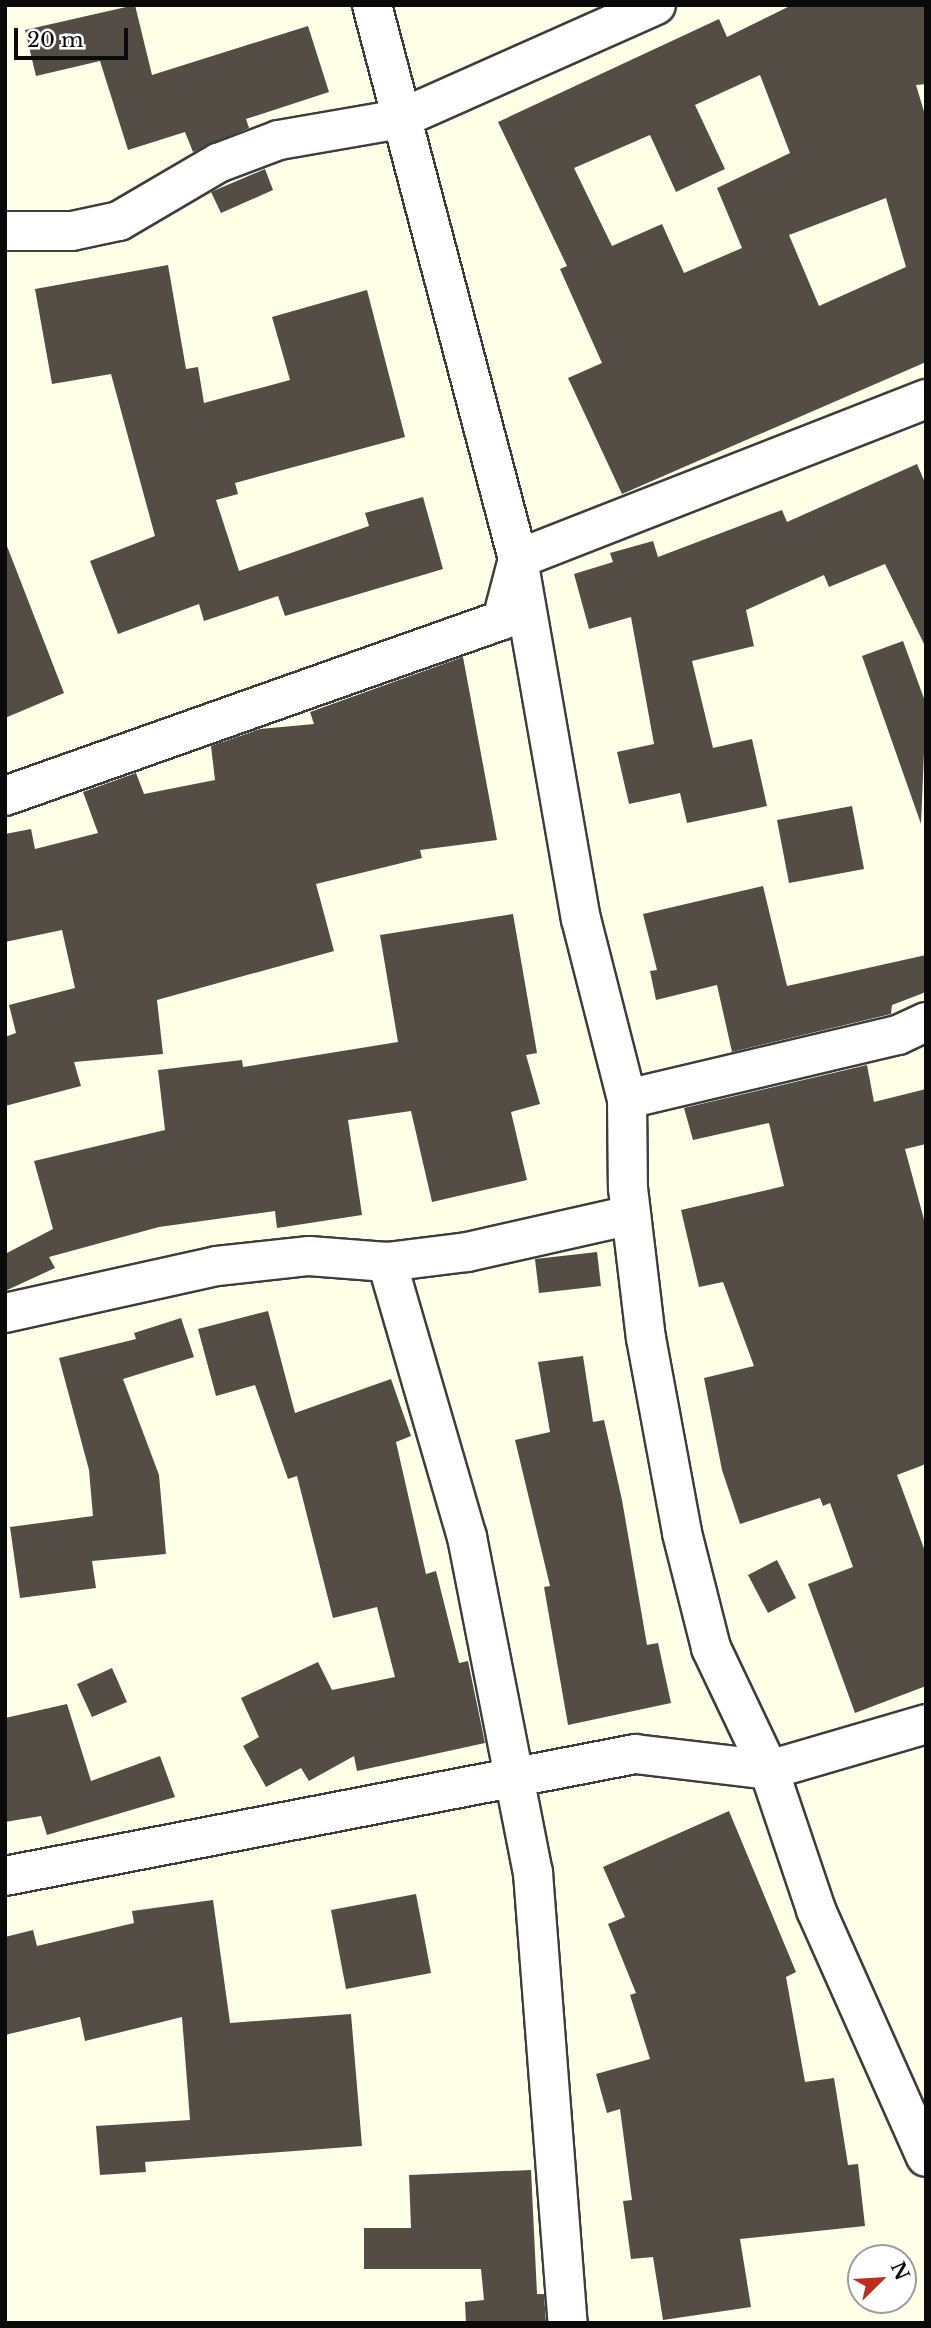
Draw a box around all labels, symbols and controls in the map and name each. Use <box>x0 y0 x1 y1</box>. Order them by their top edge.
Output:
scale bar <box>18 14 131 58</box>
text: 20 m <box>27 27 84 53</box>
north arrow <box>847 2244 917 2314</box>
text: N <box>886 2258 914 2284</box>

